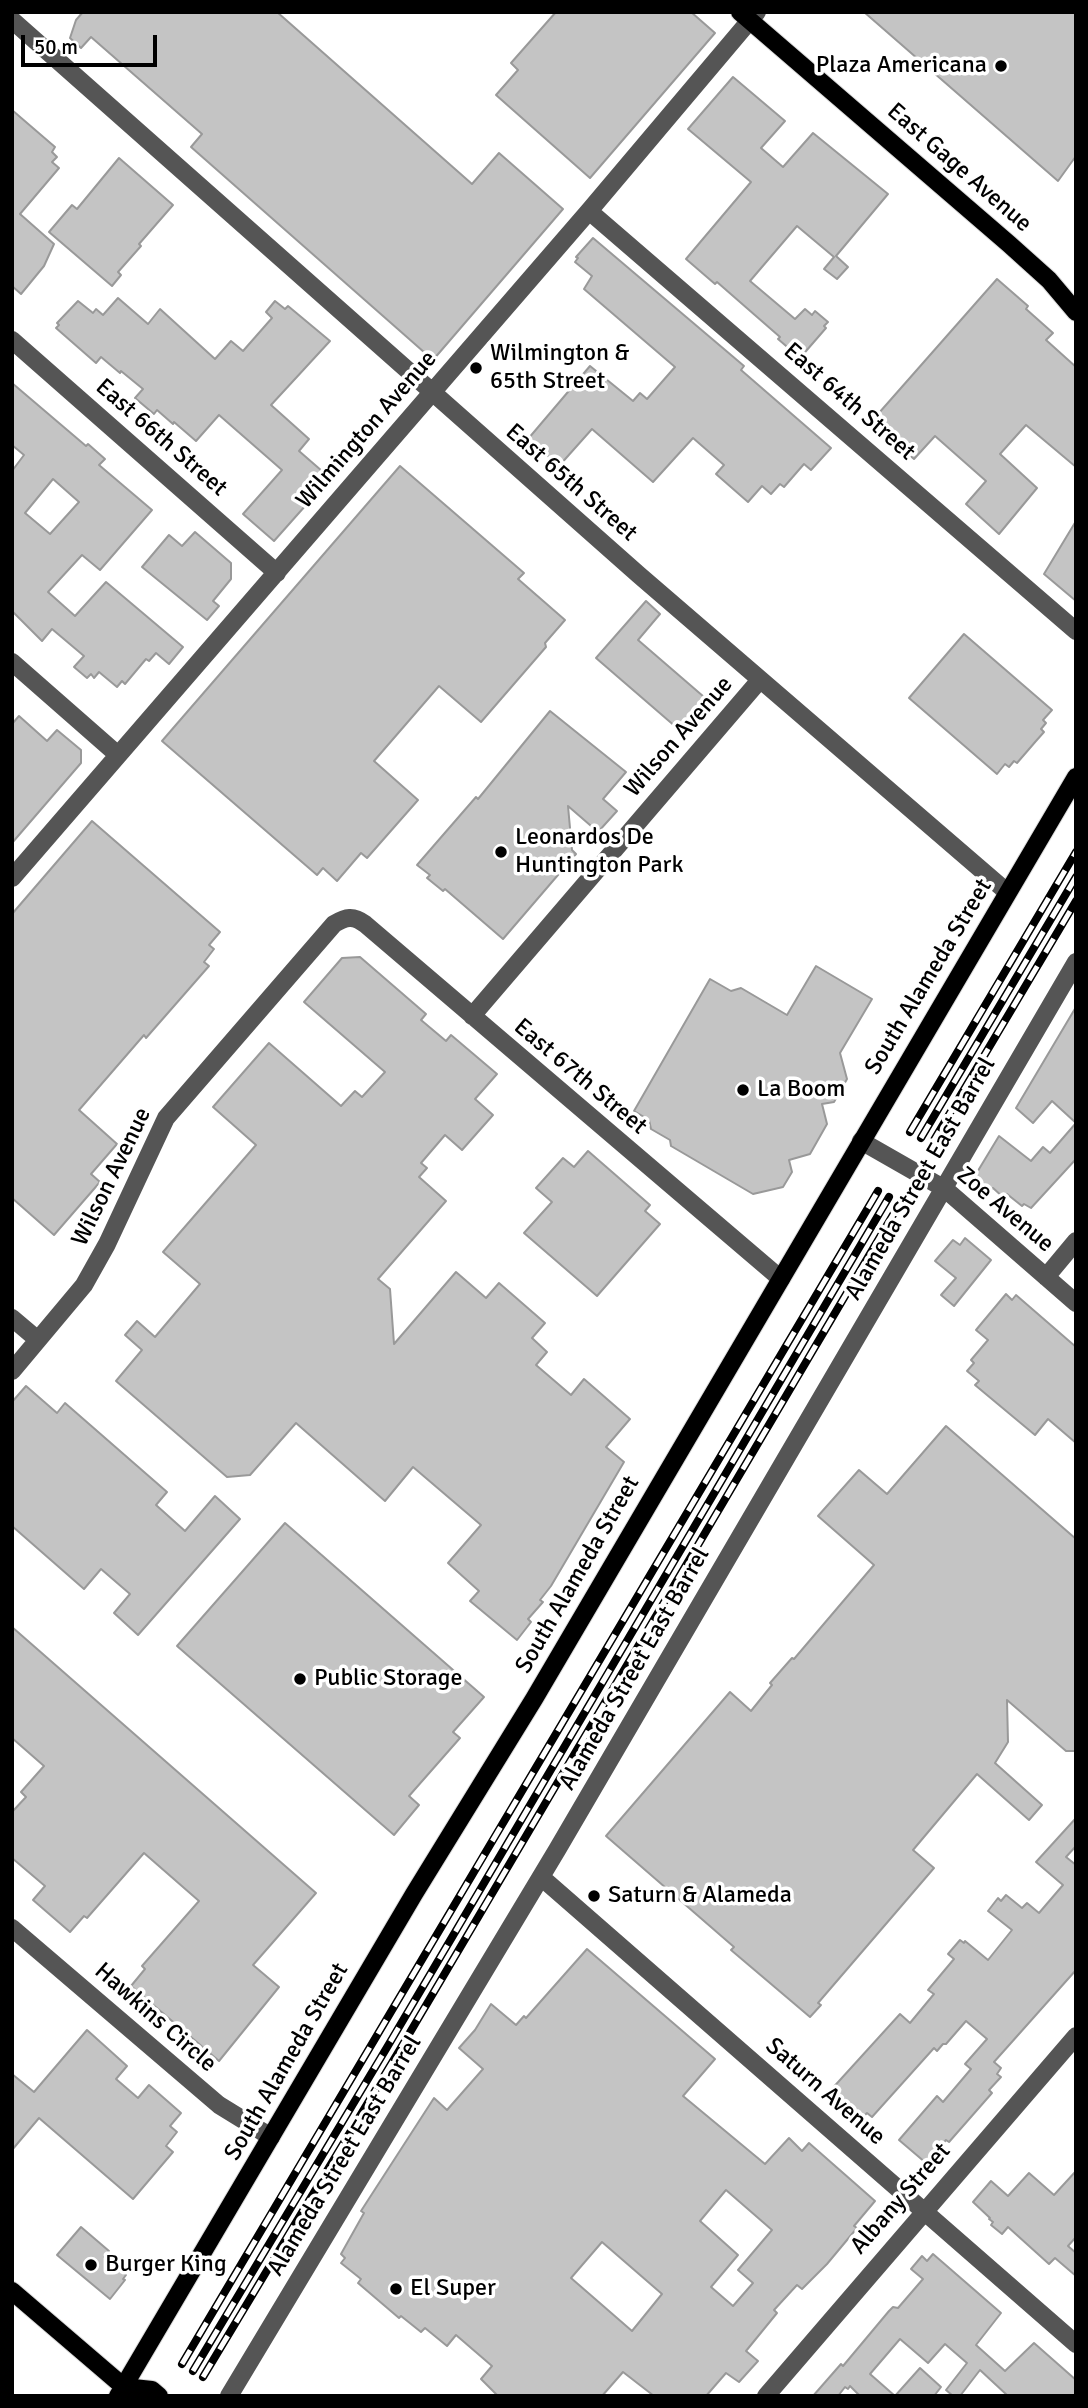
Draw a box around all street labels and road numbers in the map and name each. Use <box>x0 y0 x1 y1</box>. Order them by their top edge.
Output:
street label: East Gage Avenue <box>881 97 1037 239</box>
street label: East 64th Street <box>777 337 921 467</box>
street label: Wilmington Avenue <box>291 345 443 515</box>
street label: East 66th Street <box>89 373 233 503</box>
street label: East 65th Street <box>499 418 643 548</box>
street label: Wilson Avenue <box>619 671 739 803</box>
street label: South Alameda Street <box>859 874 999 1080</box>
street label: East 67th Street <box>508 1013 652 1141</box>
street label: Alameda Street East Barrel <box>840 1052 1002 1306</box>
street label: Wilson Avenue <box>66 1103 158 1251</box>
street label: Zoe Avenue <box>951 1161 1059 1259</box>
street label: South Alameda Street <box>510 1471 646 1679</box>
street label: Alameda Street East Barrel <box>554 1542 716 1796</box>
street label: Hawkins Circle <box>88 1957 222 2079</box>
street label: South Alameda Street <box>219 1958 355 2166</box>
street label: Alameda Street East Barrel <box>262 2031 428 2281</box>
street label: Saturn Avenue <box>759 2032 891 2152</box>
street label: Albany Street <box>845 2137 957 2261</box>

